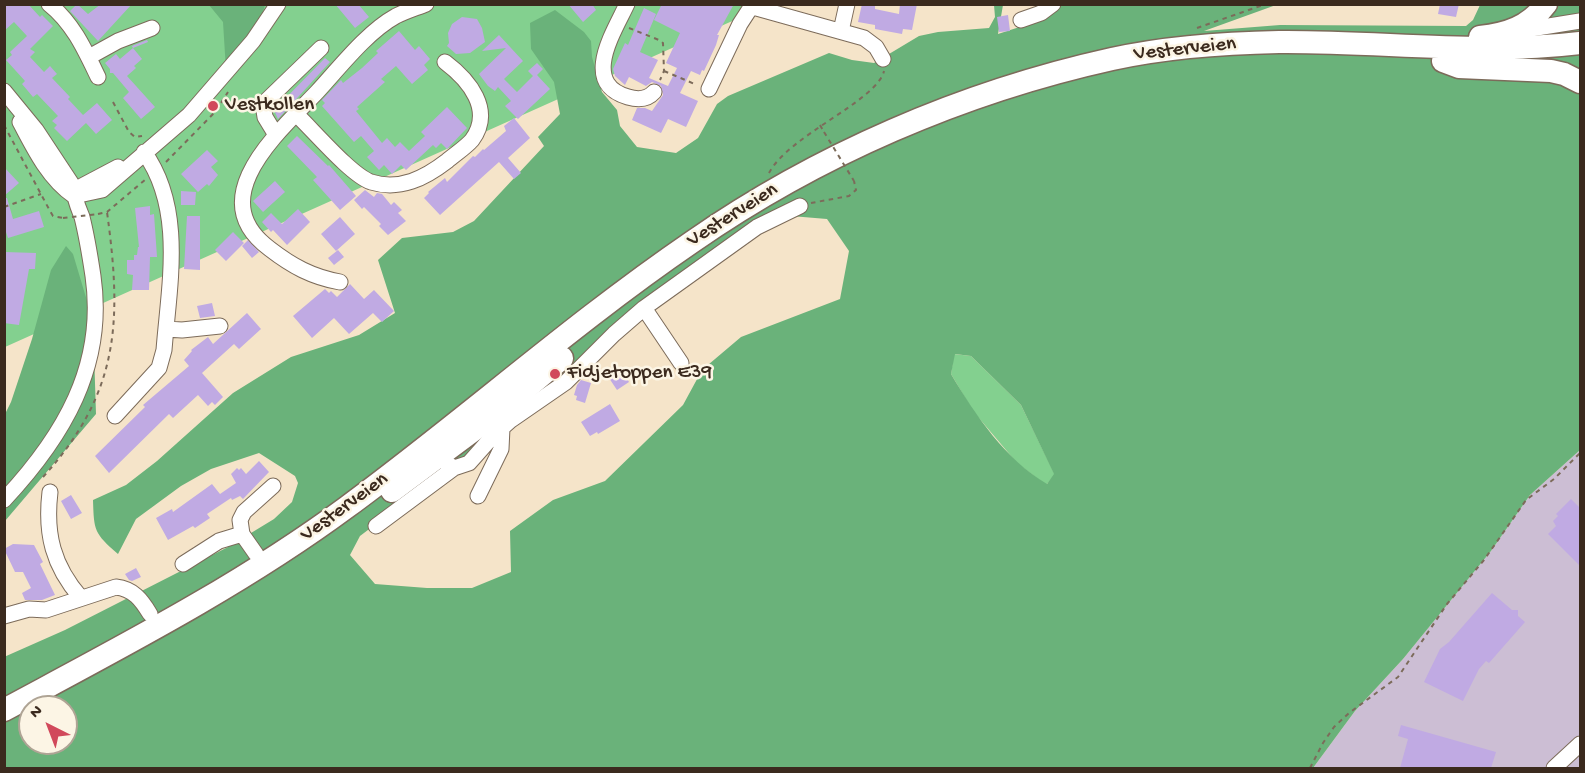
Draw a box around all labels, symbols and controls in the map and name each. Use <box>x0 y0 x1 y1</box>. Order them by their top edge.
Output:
street label: Vesterveien <box>1133 32 1237 68</box>
place label: Vestkollen <box>225 93 314 119</box>
marker: Vestkollen <box>206 99 220 113</box>
street label: Vesterveien <box>683 178 783 254</box>
place label: Fidjetoppen E39 <box>567 361 712 387</box>
marker: Fidjetoppen E39 <box>548 367 562 381</box>
street label: Vesterveien <box>296 468 394 548</box>
north arrow <box>18 695 78 755</box>
text: N <box>27 702 47 723</box>

